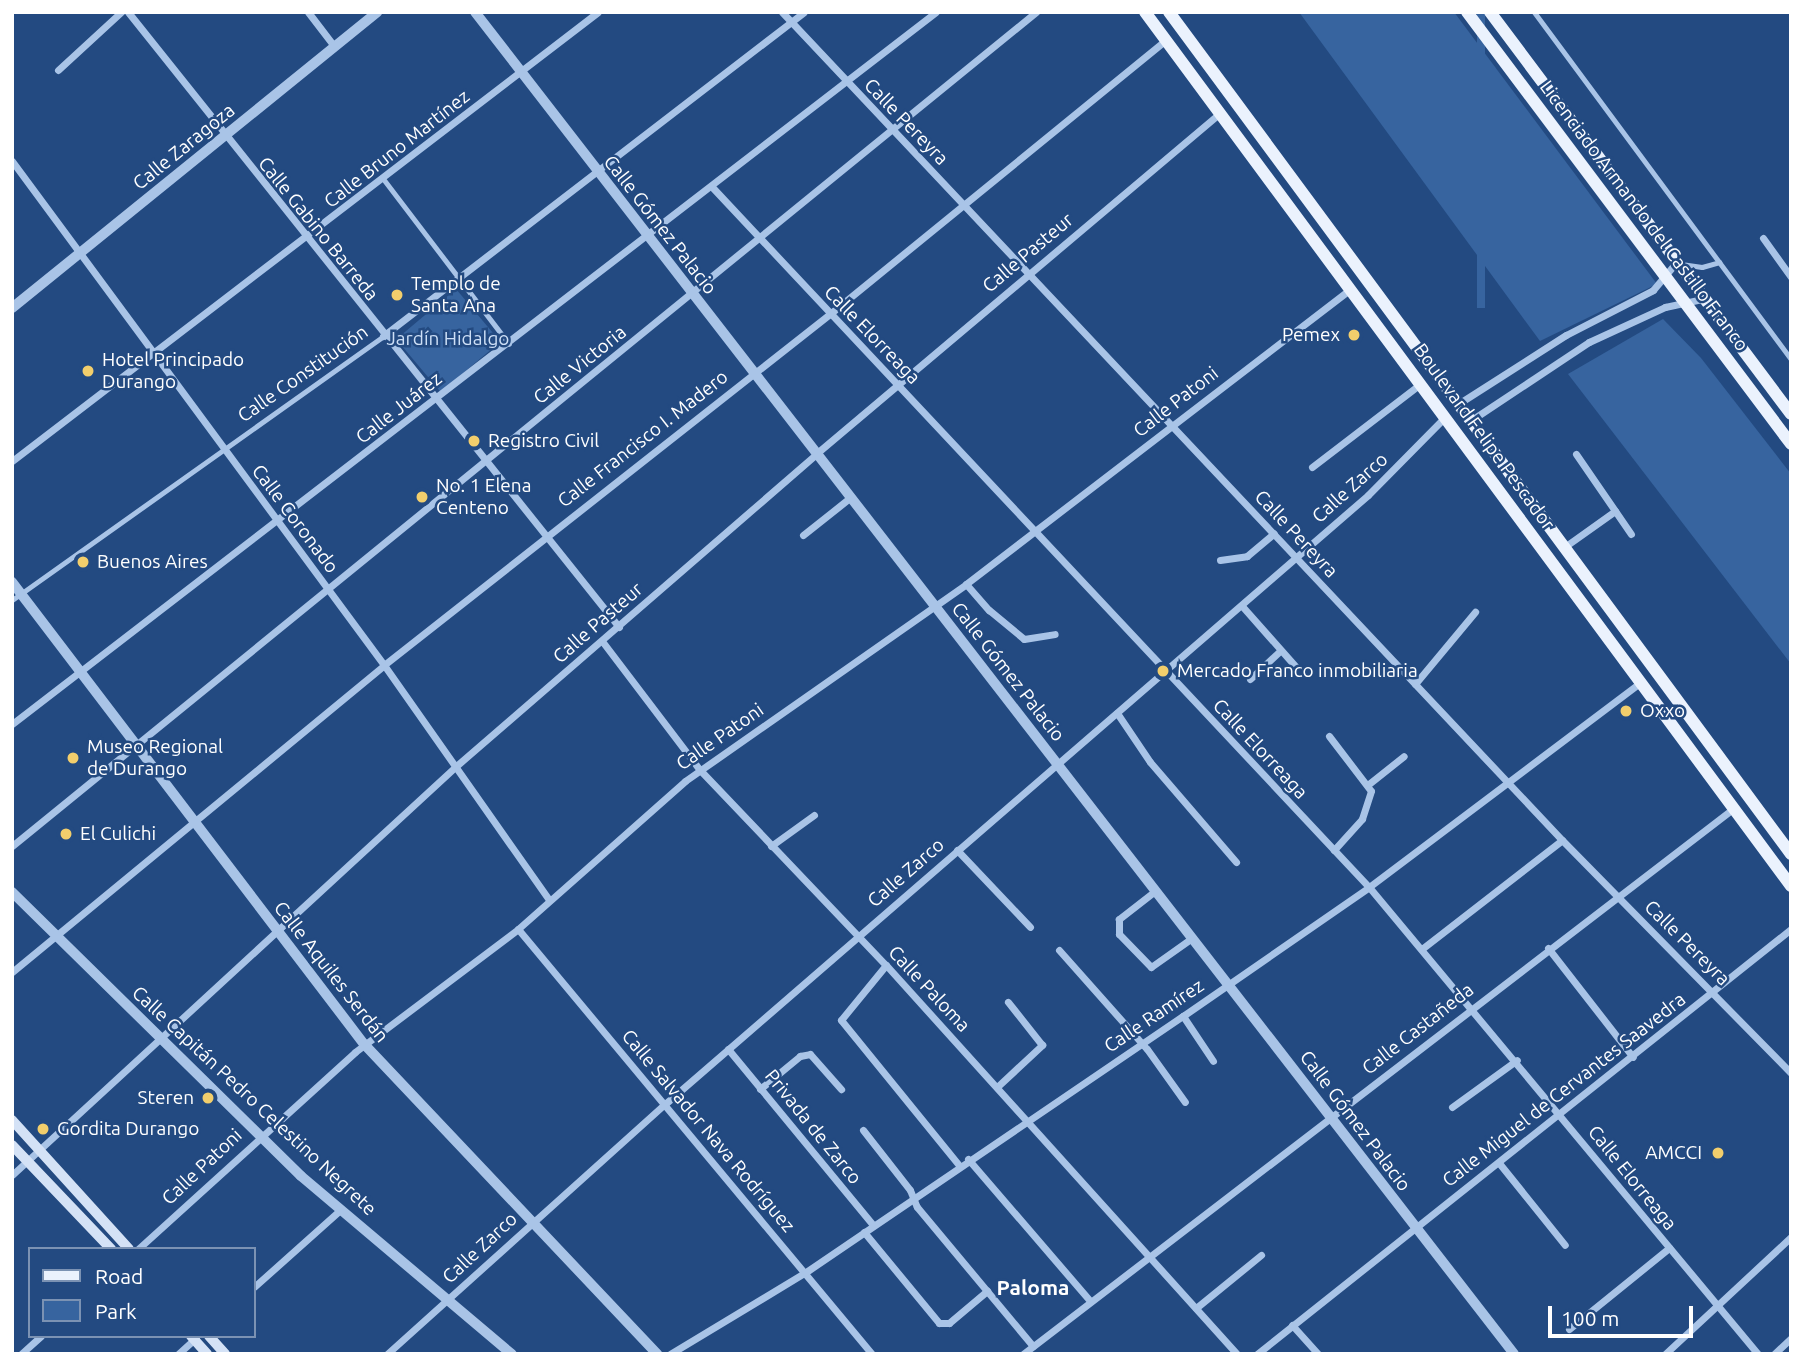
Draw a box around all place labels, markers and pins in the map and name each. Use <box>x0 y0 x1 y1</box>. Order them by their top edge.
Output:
place label: Templo de Santa Ana <box>411 273 501 317</box>
marker: Templo de Santa Ana <box>389 287 405 303</box>
place label: Pemex <box>1282 324 1340 346</box>
marker: Pemex <box>1346 327 1362 343</box>
place label: Hotel Principado Durango <box>102 349 244 393</box>
marker: Hotel Principado Durango <box>80 363 96 379</box>
place label: Registro Civil <box>488 430 599 452</box>
marker: Registro Civil <box>466 433 482 449</box>
place label: No. 1 Elena Centeno <box>436 475 531 519</box>
marker: No. 1 Elena Centeno <box>414 489 430 505</box>
place label: Buenos Aires <box>97 551 208 573</box>
marker: Buenos Aires <box>75 554 91 570</box>
place label: Mercado Franco inmobiliaria <box>1177 660 1418 682</box>
marker: Mercado Franco inmobiliaria <box>1155 663 1171 679</box>
place label: Oxxo <box>1640 700 1685 722</box>
marker: Oxxo <box>1618 703 1634 719</box>
place label: Museo Regional de Durango <box>87 736 223 780</box>
marker: Museo Regional de Durango <box>65 750 81 766</box>
place label: El Culichi <box>80 823 156 845</box>
marker: El Culichi <box>58 826 74 842</box>
place label: Steren <box>138 1087 194 1109</box>
marker: Steren <box>200 1090 216 1106</box>
place label: Gordita Durango <box>57 1118 199 1140</box>
marker: Gordita Durango <box>35 1121 51 1137</box>
place label: AMCCI <box>1645 1142 1702 1164</box>
marker: AMCCI <box>1708 1143 1728 1163</box>

